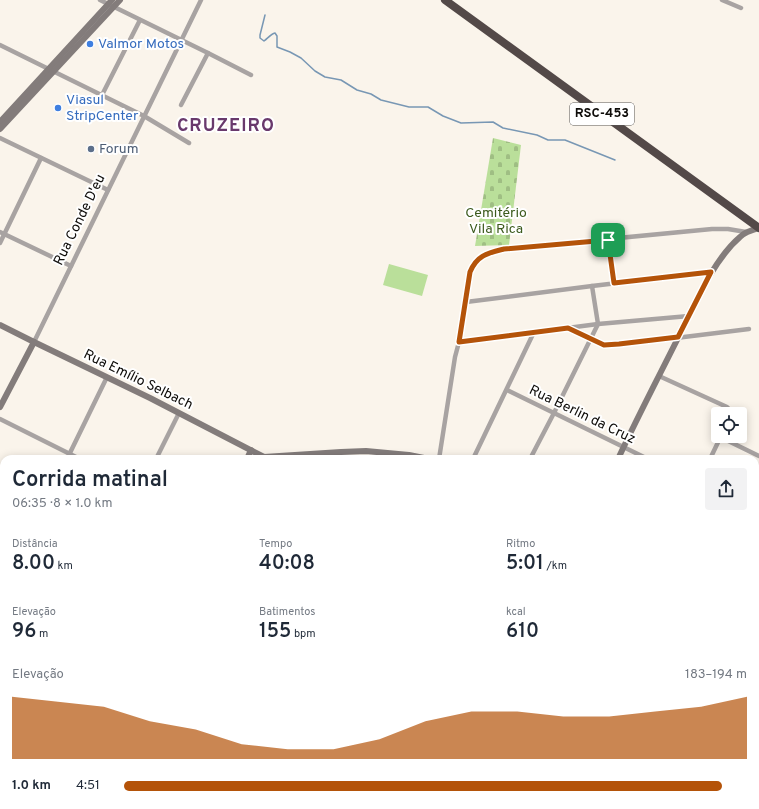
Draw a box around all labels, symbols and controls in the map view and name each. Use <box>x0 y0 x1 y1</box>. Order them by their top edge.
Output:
place label: Valmor Motos <box>98 36 184 53</box>
marker: Valmor Motos <box>85 39 95 49</box>
place label: Viasul StripCenter <box>66 92 139 125</box>
marker: Viasul StripCenter <box>53 103 63 113</box>
road number: RSC-453 <box>570 103 634 125</box>
district label: CRUZEIRO <box>177 115 275 138</box>
place label: Forum <box>99 141 139 158</box>
marker: Forum <box>86 144 96 154</box>
street label: Rua Conde D'eu <box>51 172 109 268</box>
park label: Cemitério Vila Rica <box>465 205 527 238</box>
pin <box>591 223 625 257</box>
icon: arrive <box>597 229 619 251</box>
street label: Rua Emílio Selbach <box>81 346 195 414</box>
street label: Rua Berlin da Cruz <box>526 382 638 448</box>
map controls <box>711 407 747 443</box>
button: locate <box>711 407 747 443</box>
text: Corrida matinal <box>12 467 168 494</box>
button: share <box>705 468 747 510</box>
text: 06:35 · 8 × 1.0 km <box>12 496 113 512</box>
text: Distância <box>12 537 58 551</box>
text: Tempo <box>259 537 292 551</box>
text: Ritmo <box>506 537 535 551</box>
text: 8.00 <box>12 551 55 577</box>
text: 40:08 <box>259 551 315 577</box>
text: 5:01 <box>506 551 544 577</box>
text: km <box>55 559 73 573</box>
text: /km <box>544 559 567 573</box>
text: Elevação <box>12 605 56 619</box>
text: Batimentos <box>259 605 315 619</box>
text: kcal <box>506 605 526 619</box>
text: 96 <box>12 619 36 645</box>
text: 155 <box>259 619 291 645</box>
text: 610 <box>506 619 539 645</box>
text: m <box>36 627 48 641</box>
text: bpm <box>291 627 316 641</box>
text: Elevação <box>12 667 64 683</box>
text: 183–194 m <box>685 667 747 683</box>
text: 1.0 km <box>12 778 51 794</box>
text: 4:51 <box>76 778 100 794</box>

